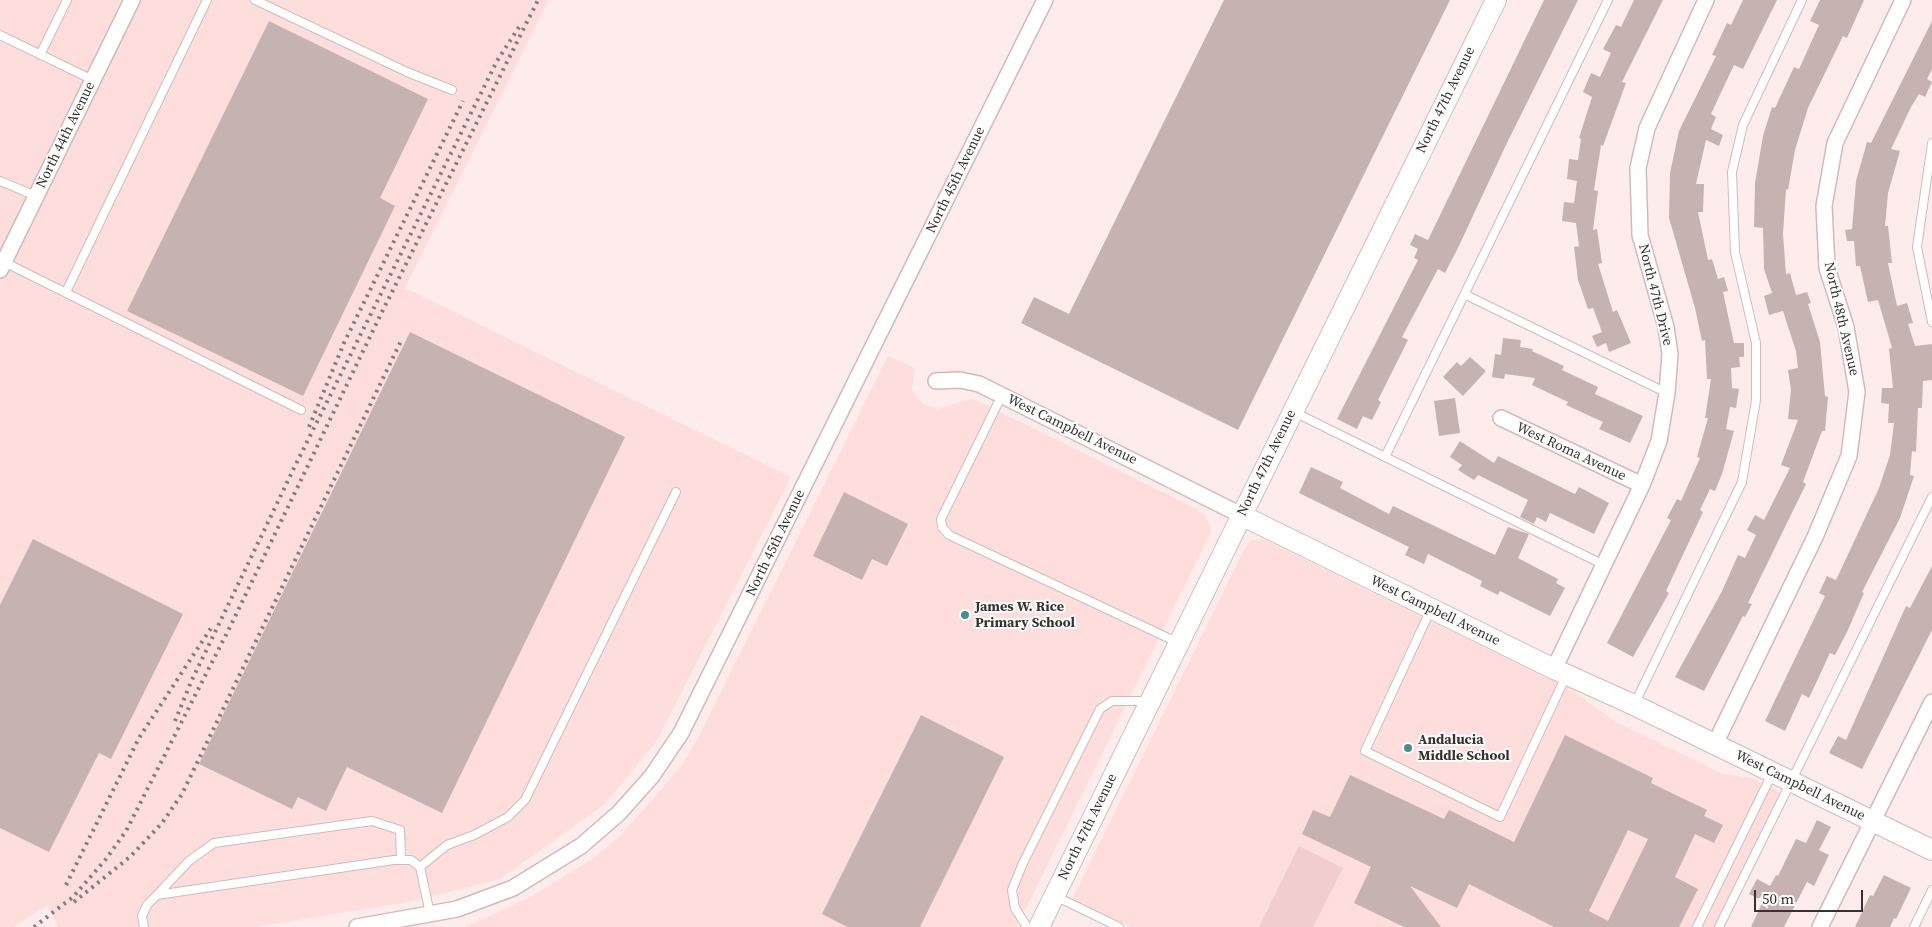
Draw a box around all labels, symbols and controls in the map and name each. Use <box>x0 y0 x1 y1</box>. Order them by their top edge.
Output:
street label: North 47th Avenue <box>1413 44 1479 156</box>
street label: North 44th Avenue <box>33 79 99 191</box>
street label: North 45th Avenue <box>923 124 989 236</box>
street label: North 47th Drive <box>1634 242 1676 348</box>
street label: North 48th Avenue <box>1820 260 1862 378</box>
street label: West Campbell Avenue <box>1004 391 1140 469</box>
street label: North 47th Avenue <box>1234 407 1300 519</box>
street label: West Roma Avenue <box>1513 419 1629 485</box>
street label: North 45th Avenue <box>743 487 809 599</box>
street label: West Campbell Avenue <box>1367 572 1503 650</box>
place label: James W. Rice Primary School <box>975 599 1075 632</box>
marker: James W. Rice Primary School <box>959 609 971 621</box>
place label: Andalucia Middle School <box>1418 732 1510 764</box>
marker: Andalucia Middle School <box>1402 742 1414 754</box>
street label: West Campbell Avenue <box>1732 747 1868 825</box>
street label: North 47th Avenue <box>1055 771 1121 883</box>
scale bar <box>1757 880 1866 912</box>
text: 50 m <box>1762 888 1794 909</box>

